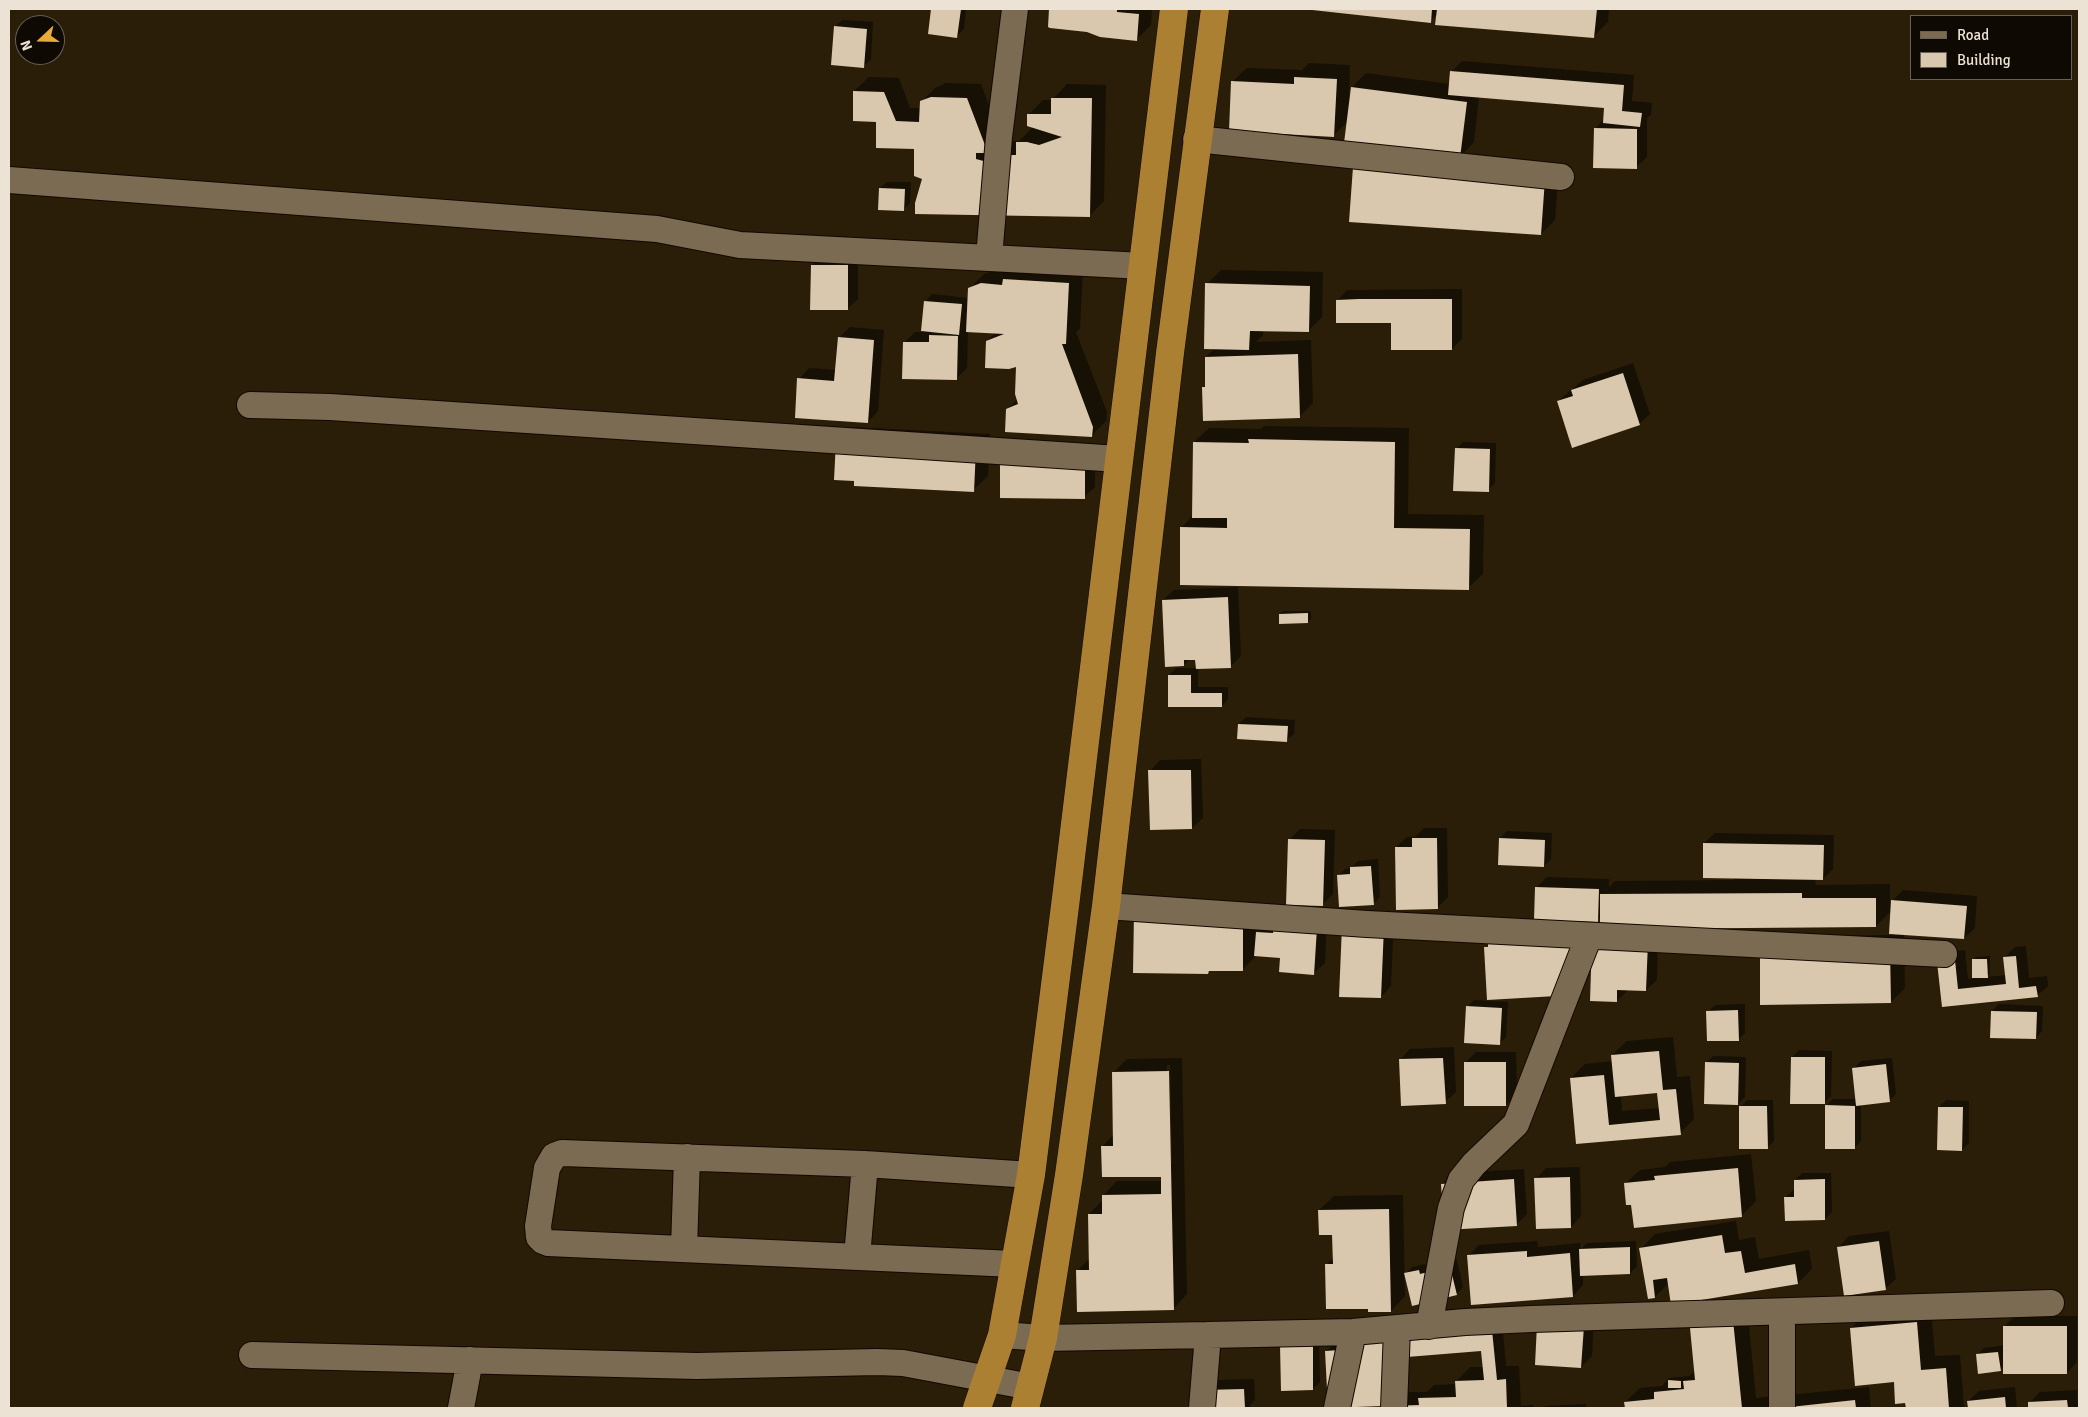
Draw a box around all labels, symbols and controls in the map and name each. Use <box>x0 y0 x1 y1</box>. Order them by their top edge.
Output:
north arrow <box>15 15 65 65</box>
legend <box>1910 15 2073 80</box>
text: Road <box>1957 26 1989 44</box>
text: N <box>17 38 36 53</box>
text: Building <box>1957 51 2011 69</box>

